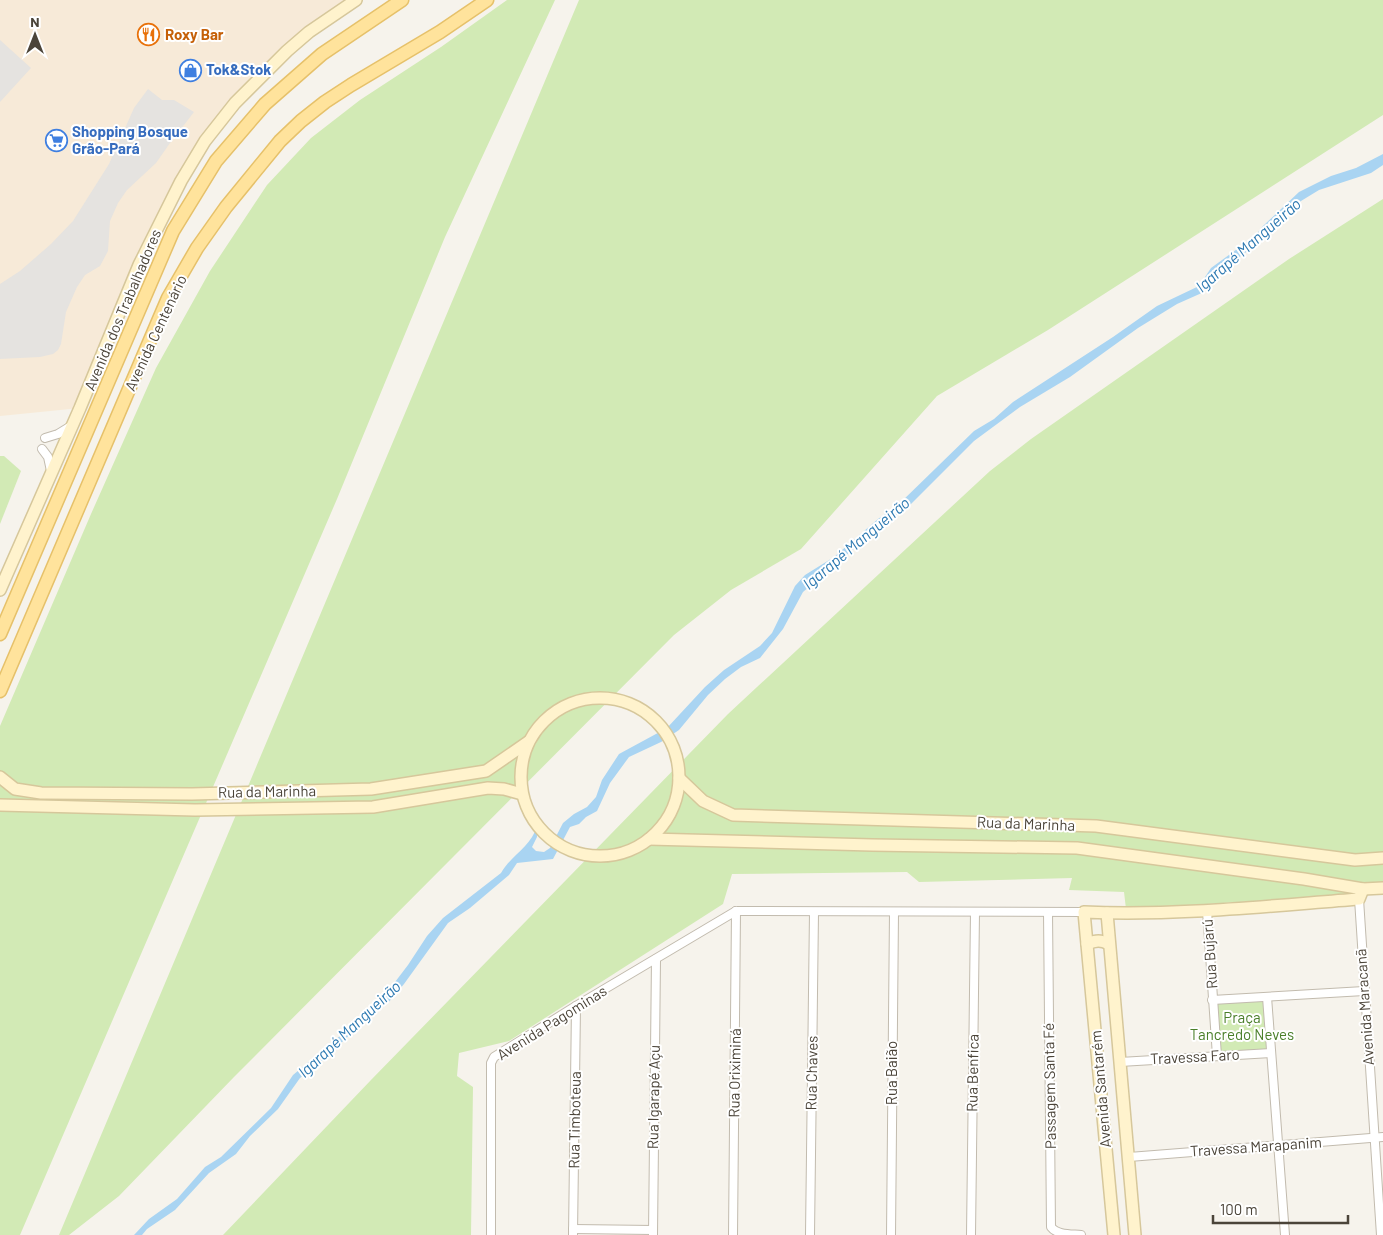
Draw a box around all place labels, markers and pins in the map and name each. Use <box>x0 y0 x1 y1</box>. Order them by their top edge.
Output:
restaurant icon: Roxy Bar <box>137 23 161 47</box>
place label: Roxy Bar <box>165 25 224 43</box>
shop icon: Tok&Stok <box>178 58 202 82</box>
place label: Tok&Stok <box>206 60 271 78</box>
place label: Shopping Bosque Grão-Pará <box>72 122 188 157</box>
supermarket icon: Shopping Bosque Grão-Pará <box>44 129 68 153</box>

